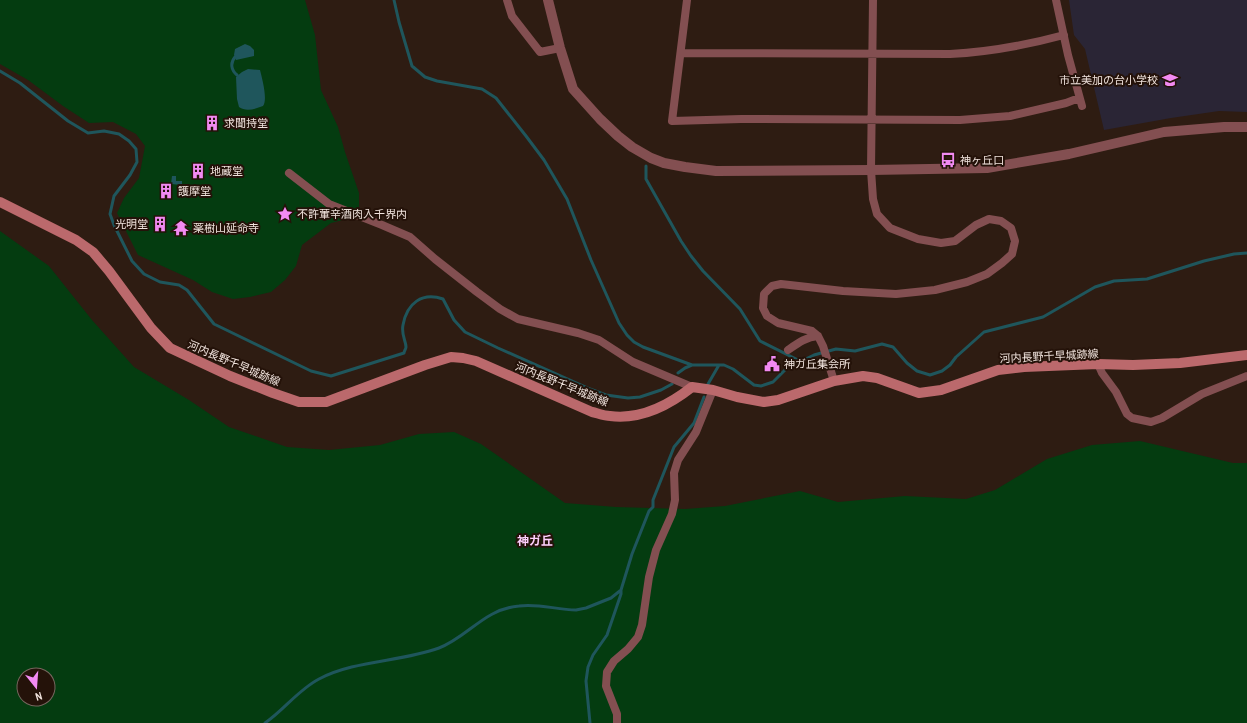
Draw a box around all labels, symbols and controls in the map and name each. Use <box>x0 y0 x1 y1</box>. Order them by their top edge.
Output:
school or university icon: 市立美加の台小学校 <box>1161 71 1179 89</box>
place label: 市立美加の台小学校 <box>1059 73 1158 87</box>
building icon: 求聞持堂 <box>203 114 221 132</box>
place label: 求聞持堂 <box>224 116 268 130</box>
bus stop icon: 神ヶ丘口 <box>939 151 957 169</box>
place label: 神ヶ丘口 <box>960 153 1004 167</box>
building icon: 地蔵堂 <box>189 162 207 180</box>
place label: 地蔵堂 <box>210 164 243 178</box>
building icon: 護摩堂 <box>157 182 175 200</box>
place label: 護摩堂 <box>178 184 211 198</box>
place icon: 不許葷辛酒肉入千界内 <box>276 205 294 223</box>
place label: 不許葷辛酒肉入千界内 <box>297 207 407 221</box>
building icon: 光明堂 <box>151 215 169 233</box>
place label: 光明堂 <box>115 217 148 231</box>
temple icon: 薬樹山延命寺 <box>172 219 190 237</box>
place label: 薬樹山延命寺 <box>193 221 259 235</box>
street label: 河内長野千早城跡線 <box>186 337 282 389</box>
street label: 河内長野千早城跡線 <box>999 346 1099 366</box>
public building icon: 神ガ丘集会所 <box>763 355 781 373</box>
place label: 神ガ丘集会所 <box>784 357 851 371</box>
street label: 河内長野千早城跡線 <box>513 359 611 409</box>
district label: 神ガ丘 <box>517 533 553 549</box>
north arrow <box>16 667 56 707</box>
text: N <box>34 689 44 704</box>

